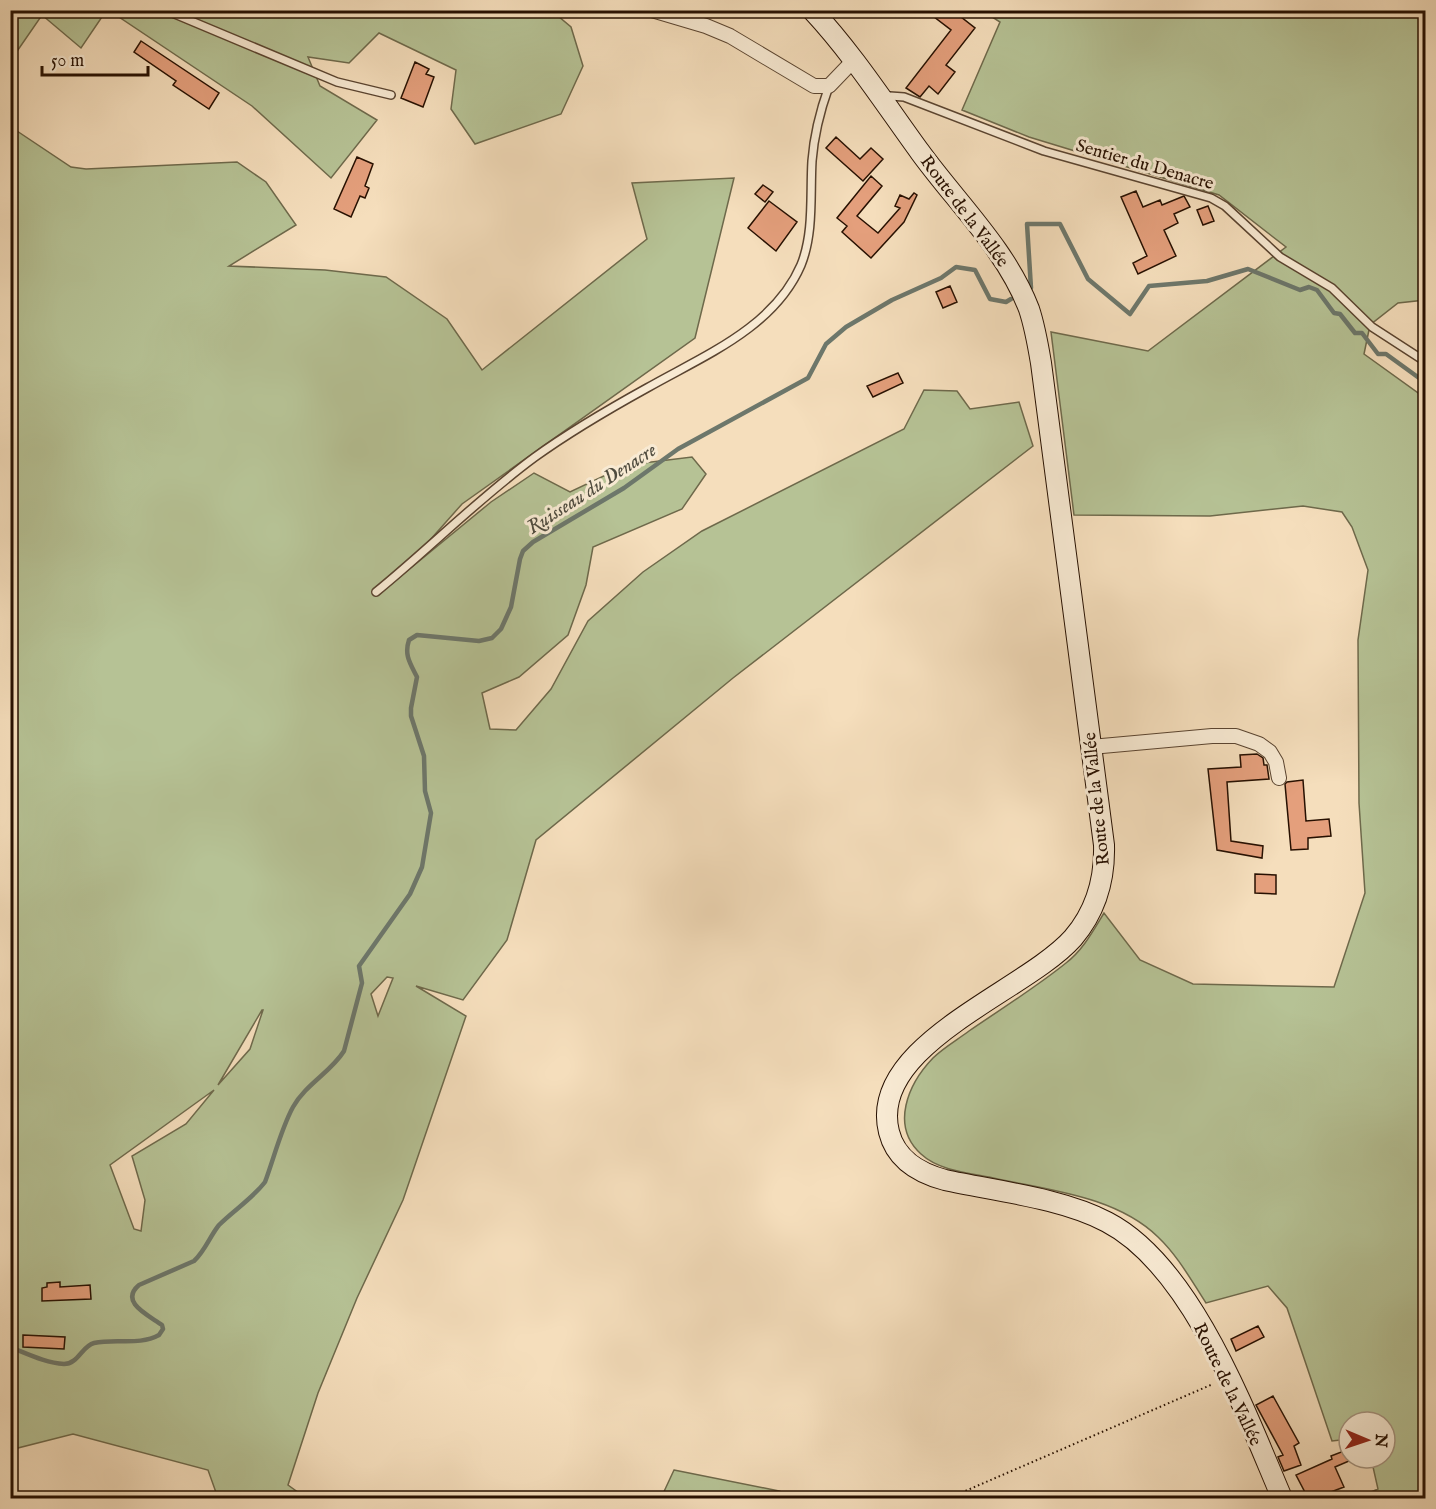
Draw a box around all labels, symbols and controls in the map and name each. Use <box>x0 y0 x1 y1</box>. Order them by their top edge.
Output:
scale bar <box>42 39 148 77</box>
text: 50 m <box>51 50 84 73</box>
street label: Sentier du Denacre <box>1073 135 1216 196</box>
street label: Route de la Vallée <box>914 151 1013 272</box>
water label: Ruisseau du Denacre <box>522 438 662 540</box>
street label: Route de la Vallée <box>1079 731 1116 867</box>
street label: Route de la Vallée <box>1187 1319 1266 1450</box>
north arrow <box>1337 1410 1397 1470</box>
text: N <box>1370 1432 1390 1448</box>

